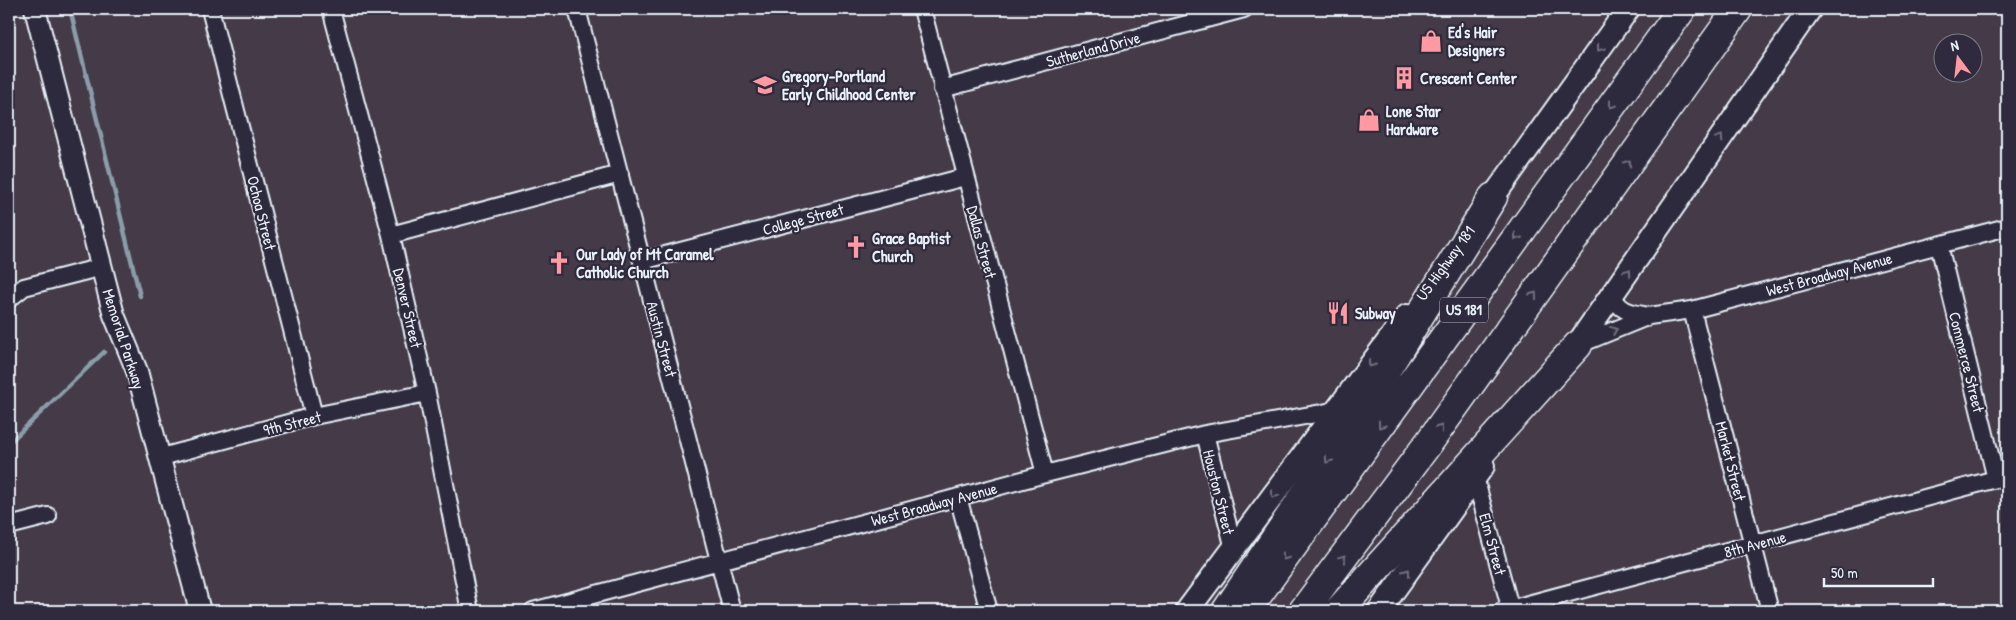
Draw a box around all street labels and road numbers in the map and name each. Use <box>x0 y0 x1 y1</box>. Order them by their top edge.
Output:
street label: Sutherland Drive <box>1044 26 1143 72</box>
street label: Ochoa Street <box>242 174 282 253</box>
street label: College Street <box>760 198 846 240</box>
street label: Dallas Street <box>962 203 1002 281</box>
street label: US Highway 181 <box>1410 221 1480 305</box>
street label: West Broadway Avenue <box>1764 246 1895 301</box>
street label: Denver Street <box>388 266 428 350</box>
street label: Memorial Parkway <box>97 286 151 392</box>
road number: US 181 <box>1440 298 1488 322</box>
street label: Austin Street <box>641 299 683 380</box>
street label: Commerce Street <box>1944 309 1990 415</box>
street label: 9th Street <box>261 405 324 441</box>
street label: Market Street <box>1710 419 1752 504</box>
street label: Houston Street <box>1198 447 1240 537</box>
street label: West Broadway Avenue <box>869 476 1000 531</box>
street label: Elm Street <box>1474 511 1512 578</box>
street label: 8th Avenue <box>1722 525 1789 563</box>

